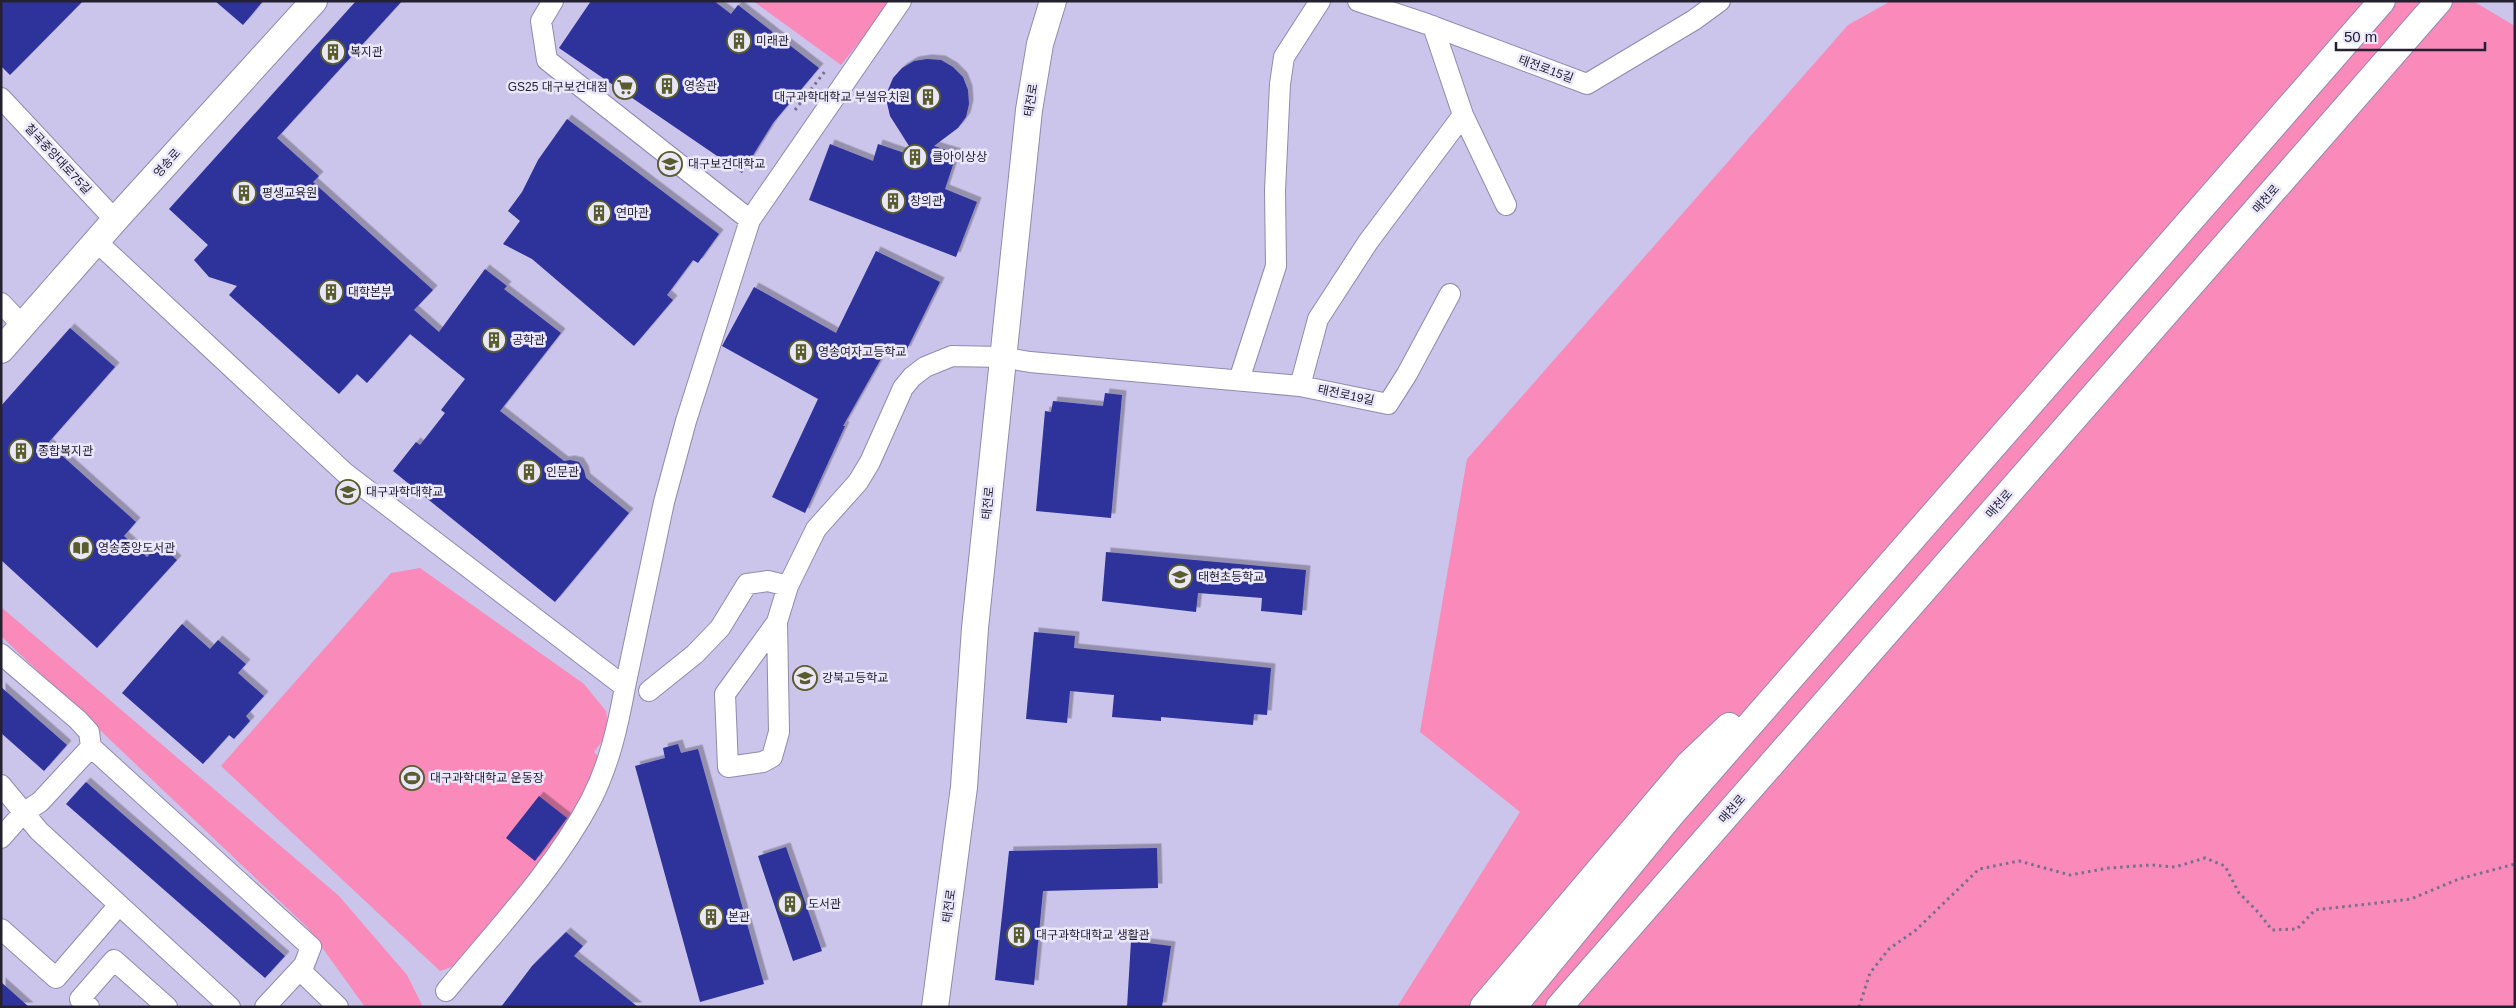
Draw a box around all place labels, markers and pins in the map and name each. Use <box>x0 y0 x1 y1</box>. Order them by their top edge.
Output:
building icon: 미래관 <box>726 28 752 54</box>
place label: 미래관 <box>756 34 789 48</box>
building icon: 복지관 <box>320 39 346 65</box>
place label: 복지관 <box>350 45 383 59</box>
building icon: 영송관 <box>654 73 680 99</box>
supermarket icon: GS25 대구보건대점 <box>612 74 638 100</box>
place label: 영송관 <box>684 79 717 93</box>
place label: GS25 대구보건대점 <box>508 80 608 94</box>
building icon: 대구과학대학교 부설유치원 <box>915 84 941 110</box>
place label: 대구과학대학교 부설유치원 <box>774 90 910 104</box>
building icon: 클아이상상 <box>902 144 928 170</box>
place label: 클아이상상 <box>932 150 987 164</box>
school or university icon: 대구보건대학교 <box>657 151 683 177</box>
place label: 대구보건대학교 <box>688 157 765 171</box>
building icon: 평생교육원 <box>231 180 257 206</box>
place label: 평생교육원 <box>262 186 317 200</box>
building icon: 창의관 <box>880 188 906 214</box>
place label: 창의관 <box>910 194 943 208</box>
building icon: 연마관 <box>586 200 612 226</box>
place label: 연마관 <box>616 206 649 220</box>
building icon: 대학본부 <box>318 279 344 305</box>
place label: 대학본부 <box>348 285 392 299</box>
building icon: 공학관 <box>481 327 507 353</box>
place label: 공학관 <box>512 333 545 347</box>
building icon: 영송여자고등학교 <box>788 339 814 365</box>
place label: 영송여자고등학교 <box>818 345 906 359</box>
building icon: 종합복지관 <box>8 438 34 464</box>
place label: 종합복지관 <box>38 444 93 458</box>
building icon: 인문관 <box>516 459 542 485</box>
place label: 인문관 <box>546 465 579 479</box>
school or university icon: 대구과학대학교 <box>335 479 361 505</box>
place label: 대구과학대학교 <box>366 485 443 499</box>
library icon: 영송중앙도서관 <box>68 535 94 561</box>
place label: 영송중앙도서관 <box>98 541 175 555</box>
school or university icon: 태현초등학교 <box>1167 564 1193 590</box>
place label: 태현초등학교 <box>1198 570 1264 584</box>
school or university icon: 강북고등학교 <box>792 665 818 691</box>
place label: 강북고등학교 <box>822 671 888 685</box>
sports icon: 대구과학대학교 운동장 <box>399 765 425 791</box>
place label: 대구과학대학교 운동장 <box>430 771 544 785</box>
building icon: 도서관 <box>777 891 803 917</box>
place label: 도서관 <box>808 897 841 911</box>
building icon: 본관 <box>698 904 724 930</box>
place label: 본관 <box>728 910 750 924</box>
building icon: 대구과학대학교 생활관 <box>1006 922 1032 948</box>
place label: 대구과학대학교 생활관 <box>1036 928 1150 942</box>

